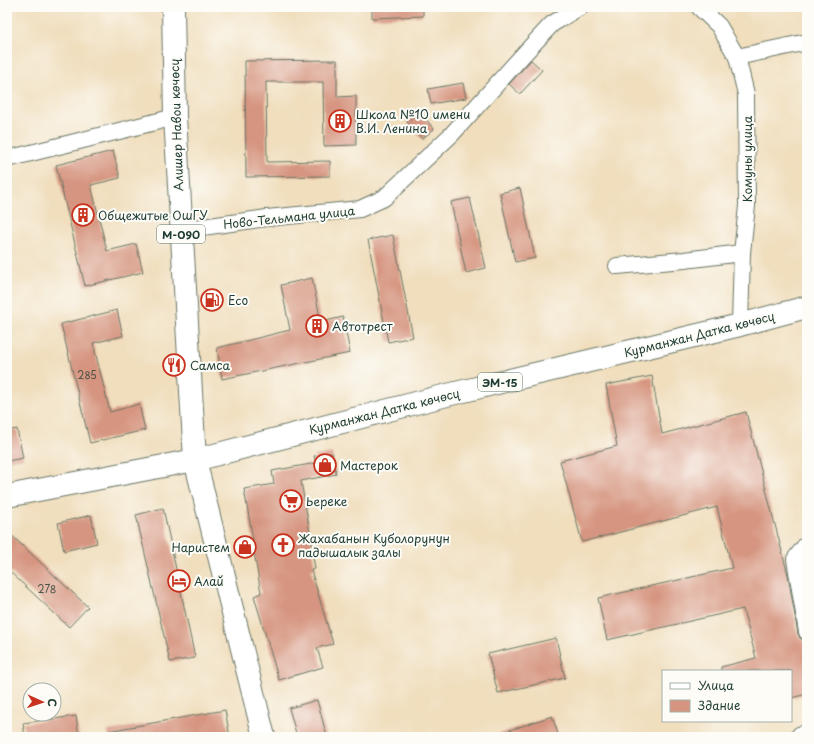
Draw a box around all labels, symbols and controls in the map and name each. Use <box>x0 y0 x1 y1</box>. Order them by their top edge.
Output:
street label: Алишер Навои көчөсү <box>165 58 187 192</box>
place label: Школа №10 имени В.И. Ленина <box>356 105 470 137</box>
building icon: Школа №10 имени В.И. Ленина <box>327 108 353 134</box>
street label: Комуны улица <box>738 115 756 202</box>
street label: Ново-Тельмана улица <box>222 201 356 233</box>
building icon: Общежитые ОшГУ <box>70 202 96 228</box>
place label: Общежитые ОшГУ <box>98 206 208 224</box>
road number: М-090 <box>157 225 205 243</box>
fuel station icon: Есо <box>199 287 225 313</box>
place label: Есо <box>228 291 248 309</box>
street label: Курманжан Датка көчөсү <box>622 307 776 361</box>
building icon: Автотрест <box>304 313 330 339</box>
place label: Автотрест <box>332 317 393 335</box>
restaurant icon: Самса <box>161 352 187 378</box>
place label: Самса <box>190 356 231 374</box>
house number: 285 <box>77 367 97 382</box>
road number: ЭМ-15 <box>478 373 522 391</box>
street label: Курманжан Датка көчөсү <box>307 384 461 438</box>
shop icon: Мастерок <box>312 452 338 478</box>
place label: Мастерок <box>340 456 399 474</box>
supermarket icon: Ьереке <box>278 488 304 514</box>
place label: Ьереке <box>306 492 348 510</box>
place label: Жахабанын Куболорунун падышалык залы <box>298 529 450 561</box>
church icon: Жахабанын Куболорунун падышалык залы <box>270 532 296 558</box>
shop icon: Наристем <box>232 534 258 560</box>
place label: Наристем <box>172 538 230 556</box>
hotel icon: Алай <box>166 568 192 594</box>
place label: Алай <box>194 572 224 590</box>
house number: 278 <box>38 581 56 596</box>
legend <box>662 670 792 722</box>
text: Улица <box>698 676 734 694</box>
north arrow <box>22 682 62 722</box>
text: Здание <box>698 696 740 714</box>
text: С <box>44 698 61 707</box>

